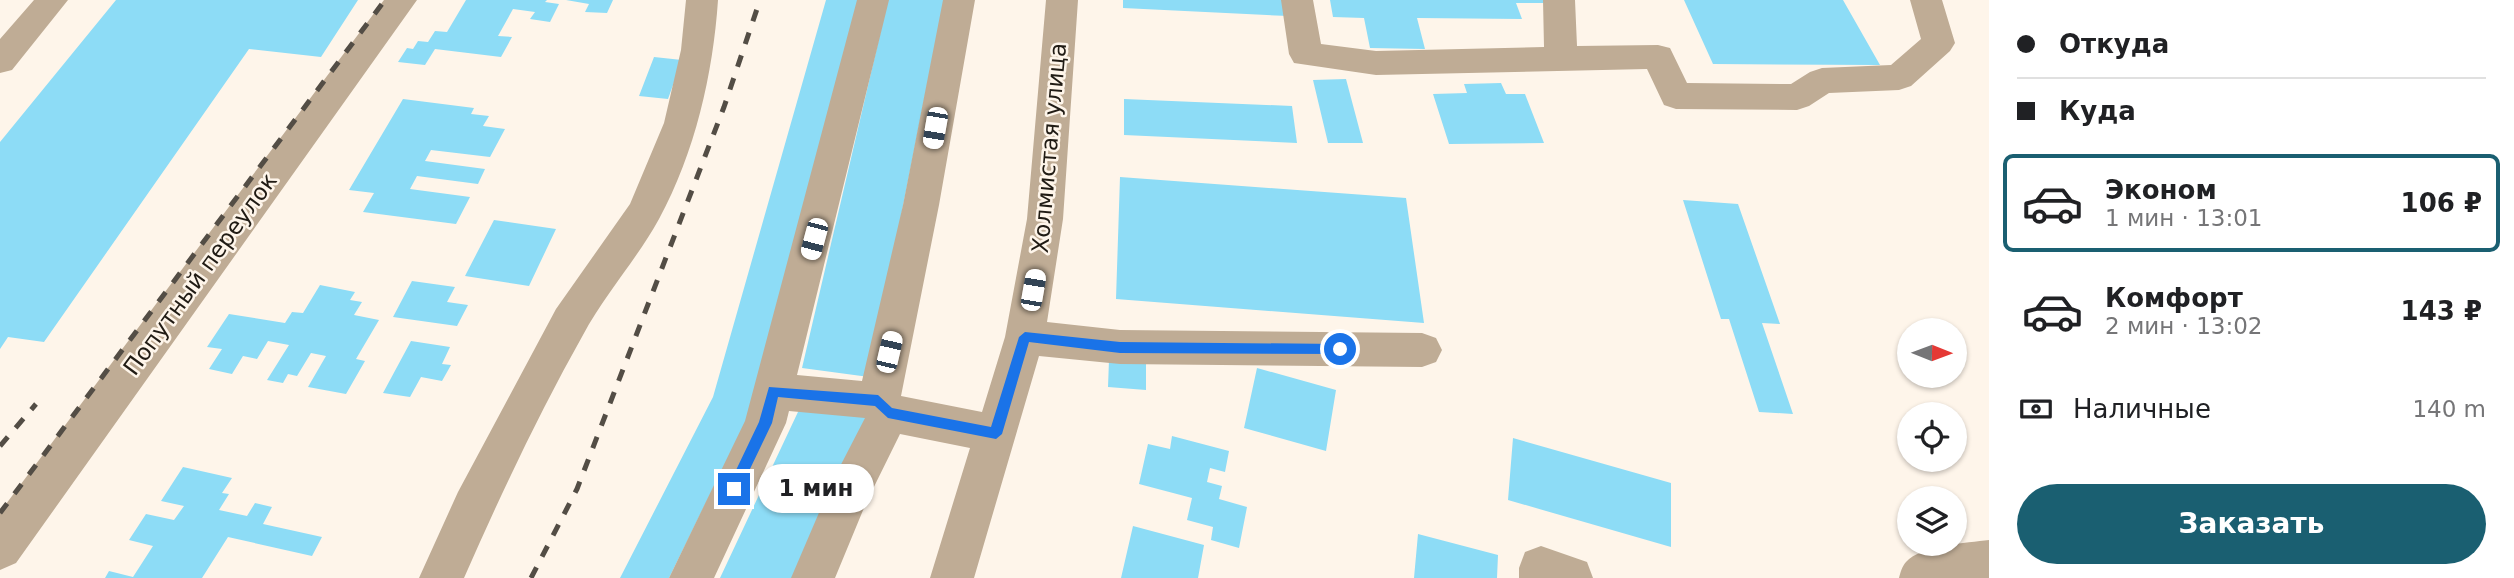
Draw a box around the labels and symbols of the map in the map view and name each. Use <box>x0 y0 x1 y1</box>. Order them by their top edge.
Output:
street label: Холмистая улица <box>1027 42 1071 254</box>
car <box>922 105 949 151</box>
street label: Попутный переулок <box>118 168 282 380</box>
car <box>799 216 830 262</box>
car <box>1020 267 1047 313</box>
north arrow <box>1897 318 1967 388</box>
car <box>875 329 904 375</box>
route start <box>1324 333 1356 365</box>
callout: 1 мин <box>758 464 874 514</box>
route end <box>718 473 750 505</box>

